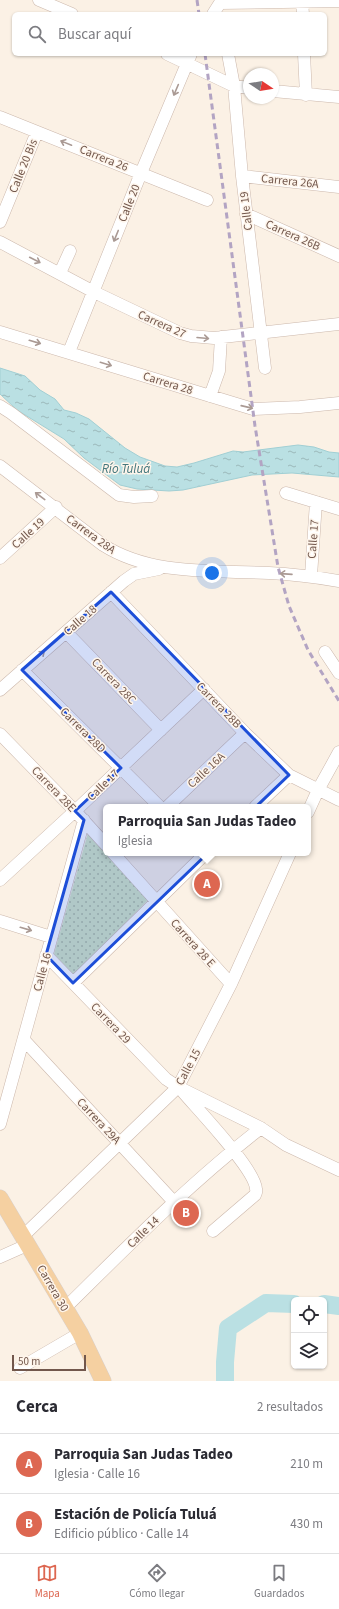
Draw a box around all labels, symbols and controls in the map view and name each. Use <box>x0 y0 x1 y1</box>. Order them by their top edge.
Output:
search box <box>12 12 327 56</box>
icon: search <box>26 23 48 45</box>
text: Buscar aquí <box>58 24 131 45</box>
north arrow <box>243 68 279 104</box>
one-way arrow <box>172 83 179 95</box>
street label: Calle 20 Bis <box>5 137 42 196</box>
one-way arrow <box>60 139 72 147</box>
street label: Carrera 26 <box>77 141 131 176</box>
street label: Carrera 26A <box>260 170 320 193</box>
street label: Calle 20 <box>114 182 145 225</box>
street label: Calle 19 <box>236 190 257 231</box>
street label: Carrera 26B <box>263 216 323 255</box>
one-way arrow <box>112 229 119 241</box>
one-way arrow <box>28 257 40 264</box>
street label: Carrera 27 <box>135 306 189 343</box>
one-way arrow <box>196 334 209 341</box>
one-way arrow <box>28 339 41 346</box>
one-way arrow <box>100 361 113 368</box>
street label: Carrera 28 <box>141 368 195 399</box>
one-way arrow <box>240 404 253 412</box>
water label: Río Tuluá <box>102 460 150 478</box>
one-way arrow <box>34 491 45 500</box>
street label: Carrera 28A <box>62 511 119 559</box>
street label: Calle 19 <box>8 514 49 553</box>
street label: Calle 17 <box>304 519 323 559</box>
your location <box>202 563 222 583</box>
one-way arrow <box>280 570 293 577</box>
street label: Calle 18 <box>60 601 101 640</box>
one-way arrow <box>34 651 45 660</box>
street label: Carrera 28C <box>87 655 140 708</box>
street label: Carrera 28B <box>192 678 245 732</box>
street label: Carrera 28D <box>56 704 109 757</box>
street label: Calle 16A <box>184 748 229 792</box>
street label: Carrera 28E <box>28 763 80 816</box>
street label: Calle 17 <box>83 766 123 805</box>
popup <box>103 804 311 856</box>
text: Parroquia San Judas Tadeo <box>118 811 296 832</box>
text: Iglesia <box>118 832 153 850</box>
pin: A <box>194 869 220 899</box>
street label: Carrera 28 E <box>166 915 219 971</box>
one-way arrow <box>19 926 32 933</box>
street label: Calle 16 <box>29 951 56 993</box>
street label: Carrera 29 <box>87 999 135 1048</box>
street label: Calle 15 <box>172 1046 205 1089</box>
street label: Carrera 29A <box>73 1094 125 1149</box>
pin: B <box>173 1198 199 1228</box>
street label: Calle 14 <box>123 1213 163 1252</box>
street label: Carrera 30 <box>32 1262 73 1315</box>
map controls <box>291 1297 327 1369</box>
button: locate <box>291 1297 327 1333</box>
button: layers <box>291 1333 327 1369</box>
scale bar <box>12 1353 86 1372</box>
text: 50 m <box>18 1354 40 1369</box>
text: Cerca <box>16 1395 58 1419</box>
text: 2 resultados <box>257 1398 323 1416</box>
text: Parroquia San Judas Tadeo <box>54 1444 233 1465</box>
text: A <box>25 1455 33 1473</box>
text: 210 m <box>290 1455 323 1473</box>
text: Iglesia · Calle 16 <box>54 1465 140 1483</box>
text: Estación de Policía Tuluá <box>54 1504 217 1525</box>
text: B <box>25 1515 33 1533</box>
text: 430 m <box>290 1515 323 1533</box>
text: Edificio público · Calle 14 <box>54 1525 189 1543</box>
tab: Mapa <box>35 1562 60 1601</box>
tab: Cómo llegar <box>129 1562 184 1601</box>
tab: Guardados <box>254 1562 304 1601</box>

